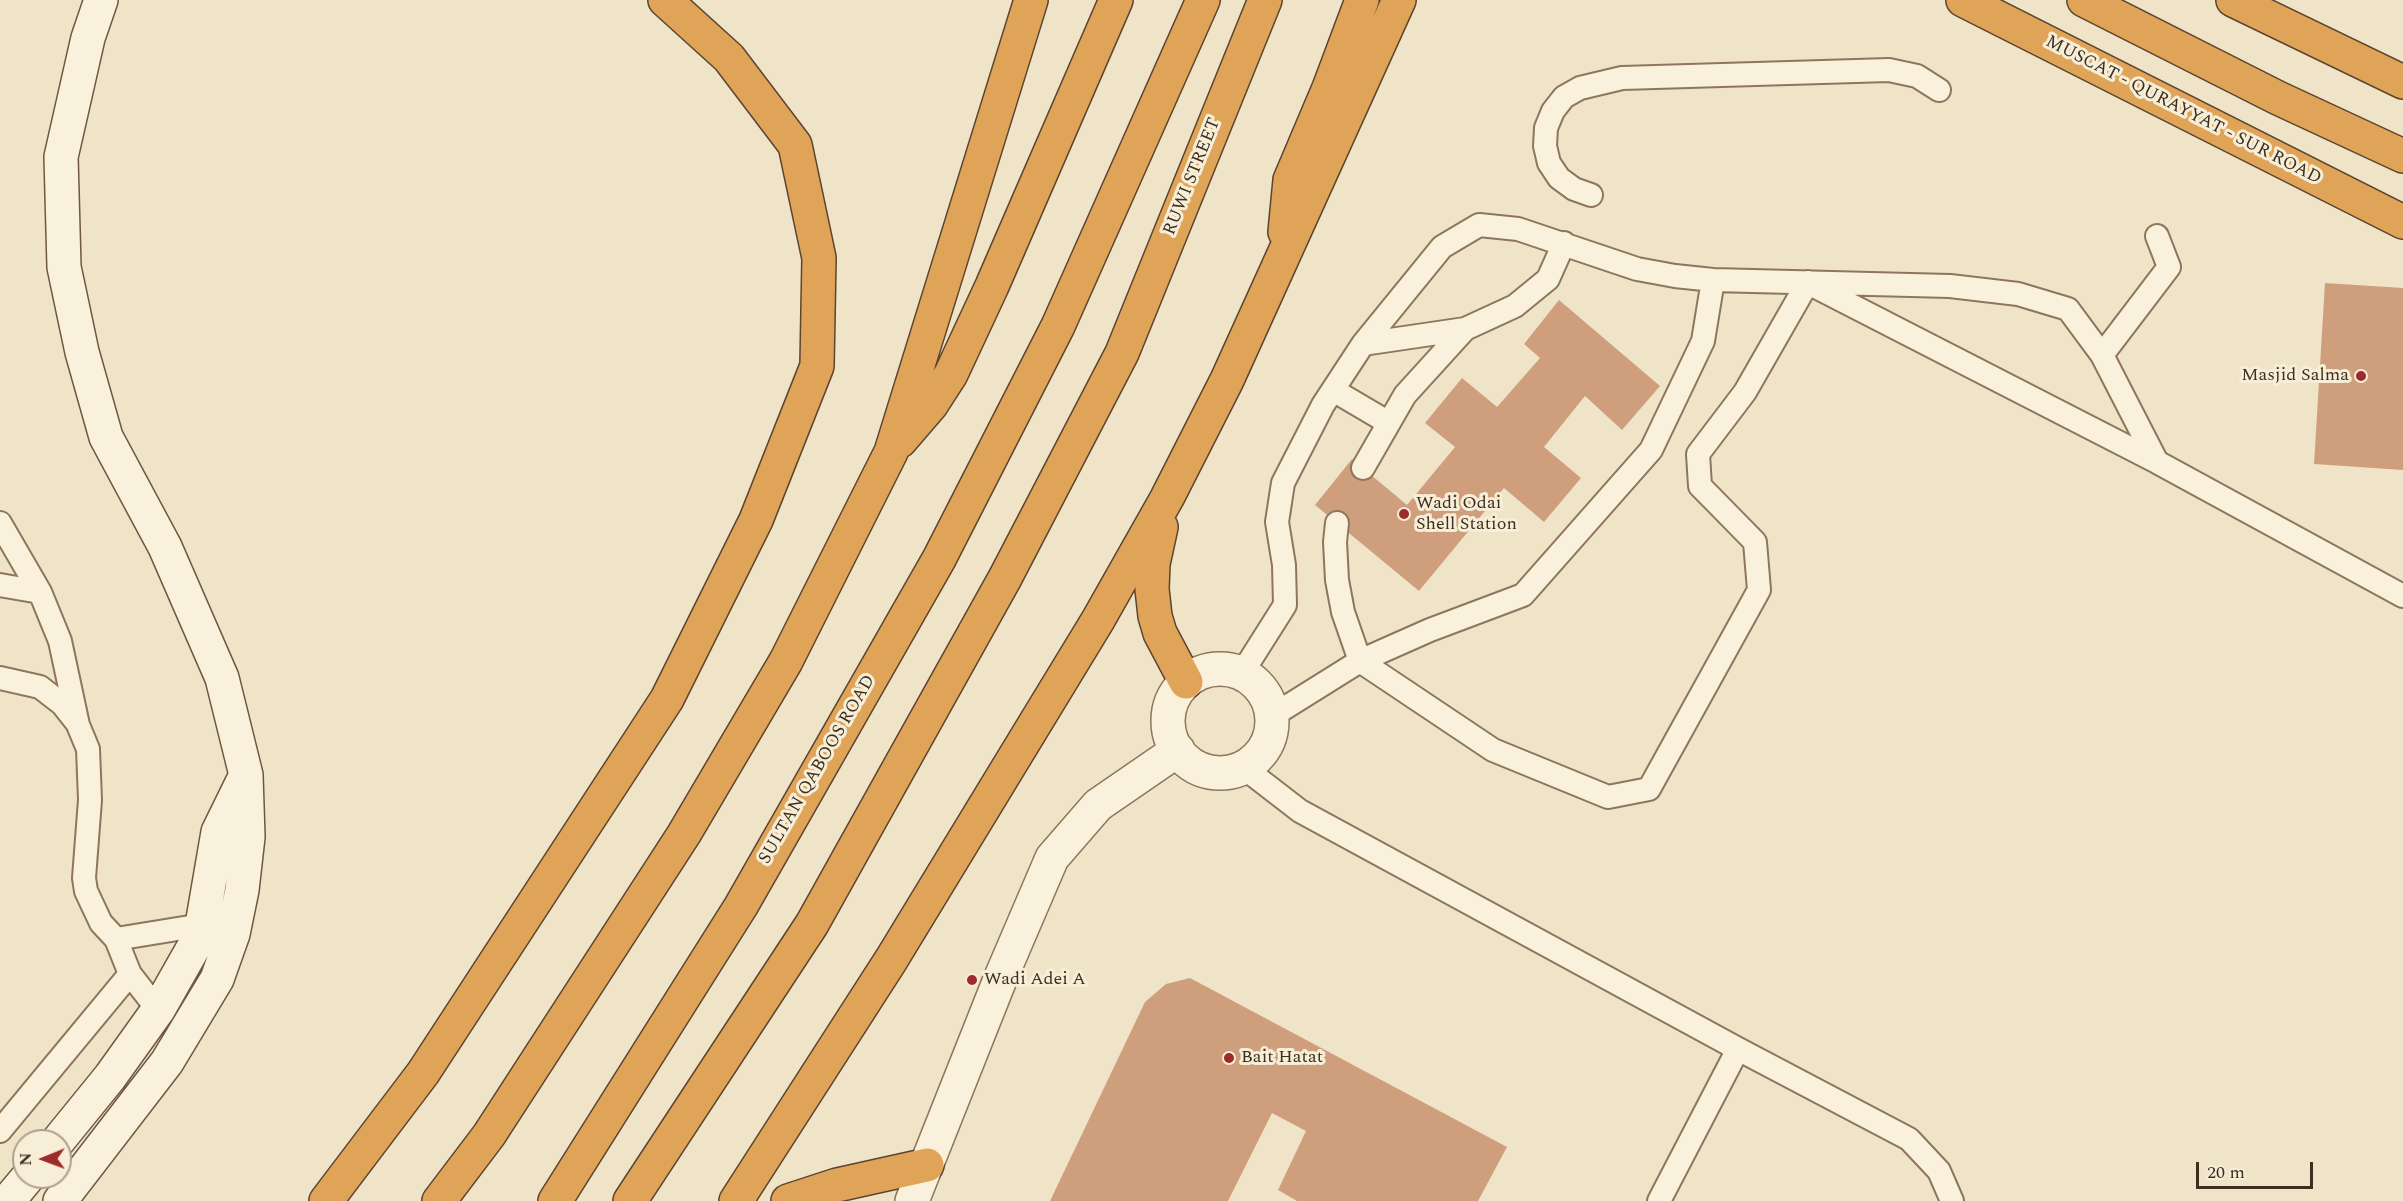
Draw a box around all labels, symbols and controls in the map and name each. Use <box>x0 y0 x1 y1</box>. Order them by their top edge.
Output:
street label: MUSCAT - QURAYYAT - SUR ROAD <box>2041 32 2325 190</box>
street label: RUWI STREET <box>1160 115 1226 239</box>
place label: Masjid Salma <box>2241 365 2349 387</box>
marker: Masjid Salma <box>2354 369 2368 383</box>
place label: Wadi Odai Shell Station <box>1416 493 1517 536</box>
marker: Wadi Odai Shell Station <box>1397 507 1411 521</box>
street label: SULTAN QABOOS ROAD <box>755 672 881 868</box>
place label: Wadi Adei A <box>984 969 1086 991</box>
marker: Wadi Adei A <box>965 973 979 987</box>
place label: Bait Hatat <box>1241 1047 1323 1069</box>
marker: Bait Hatat <box>1222 1051 1236 1065</box>
north arrow <box>12 1129 72 1189</box>
scale bar <box>2199 1150 2316 1188</box>
text: N <box>14 1153 38 1166</box>
text: 20 m <box>2207 1159 2245 1186</box>

